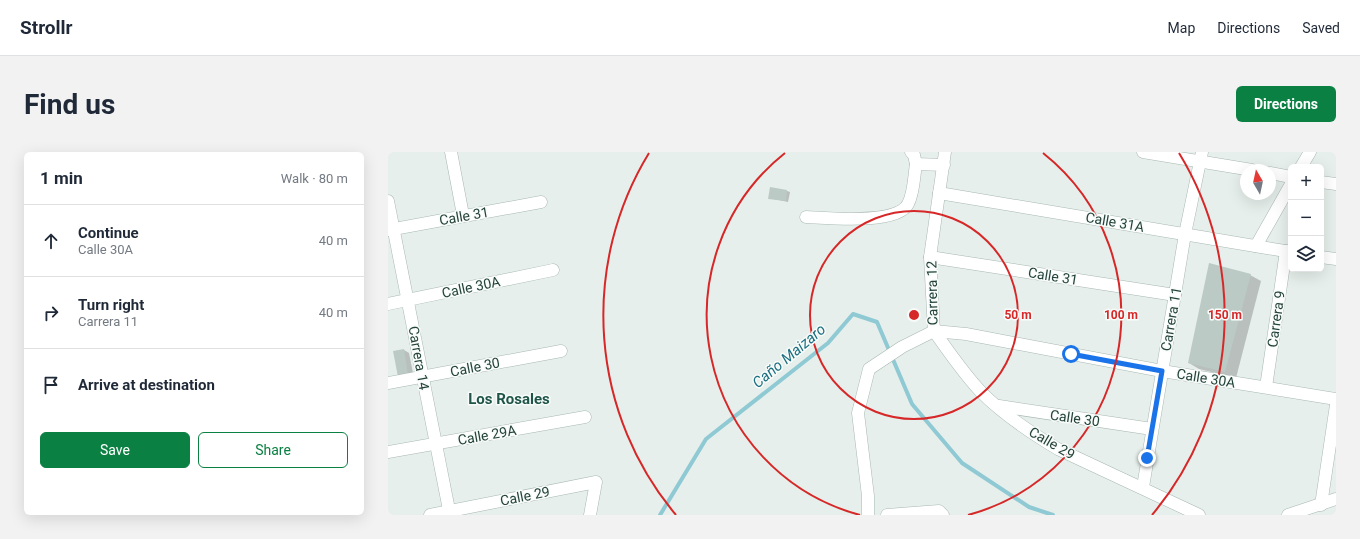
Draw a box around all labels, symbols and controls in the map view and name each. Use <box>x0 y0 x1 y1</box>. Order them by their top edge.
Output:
text: Strollr <box>20 16 73 39</box>
text: Map <box>1168 20 1195 36</box>
text: Directions <box>1217 20 1280 36</box>
text: Saved <box>1302 20 1340 36</box>
button: Directions <box>1236 86 1336 122</box>
text: Find us <box>24 88 115 121</box>
north arrow <box>1240 164 1276 200</box>
map controls <box>1288 164 1324 272</box>
button: + <box>1288 164 1324 200</box>
text: 1 min <box>40 168 83 188</box>
text: Walk · 80 m <box>281 171 348 186</box>
button: − <box>1288 200 1324 236</box>
street label: Calle 31 <box>438 204 490 228</box>
street label: Calle 31A <box>1084 209 1146 235</box>
text: Continue <box>78 224 139 242</box>
icon: ahead <box>40 230 62 252</box>
text: 40 m <box>319 233 348 248</box>
button: layers <box>1288 236 1324 272</box>
text: Calle 30A <box>78 242 133 257</box>
street label: Carrera 12 <box>923 260 941 326</box>
street label: Calle 31 <box>1027 264 1079 288</box>
street label: Calle 30A <box>440 273 502 301</box>
street label: Carrera 11 <box>1157 286 1185 352</box>
street label: Carrera 9 <box>1264 290 1288 348</box>
text: Turn right <box>78 296 144 314</box>
icon: right <box>40 302 62 324</box>
text: 40 m <box>319 305 348 320</box>
centre of rings <box>907 308 921 322</box>
text: 50 m <box>1004 308 1032 322</box>
text: 100 m <box>1104 308 1138 322</box>
text: 150 m <box>1208 308 1242 322</box>
text: Carrera 11 <box>78 314 138 329</box>
water label: Caño Maizaro <box>749 320 829 392</box>
street label: Carrera 14 <box>405 325 433 391</box>
route start <box>1062 345 1080 363</box>
street label: Calle 30 <box>449 354 501 380</box>
street label: Calle 30A <box>1175 365 1237 391</box>
icon: arrive <box>40 374 62 396</box>
text: Arrive at destination <box>78 376 215 394</box>
district label: Los Rosales <box>468 390 550 408</box>
street label: Calle 30 <box>1049 407 1101 429</box>
street label: Calle 29A <box>456 422 518 448</box>
street label: Calle 29 <box>1026 424 1078 462</box>
button: Save <box>40 432 190 468</box>
button: Share <box>198 432 348 468</box>
route end <box>1138 449 1156 467</box>
street label: Calle 29 <box>499 483 551 509</box>

